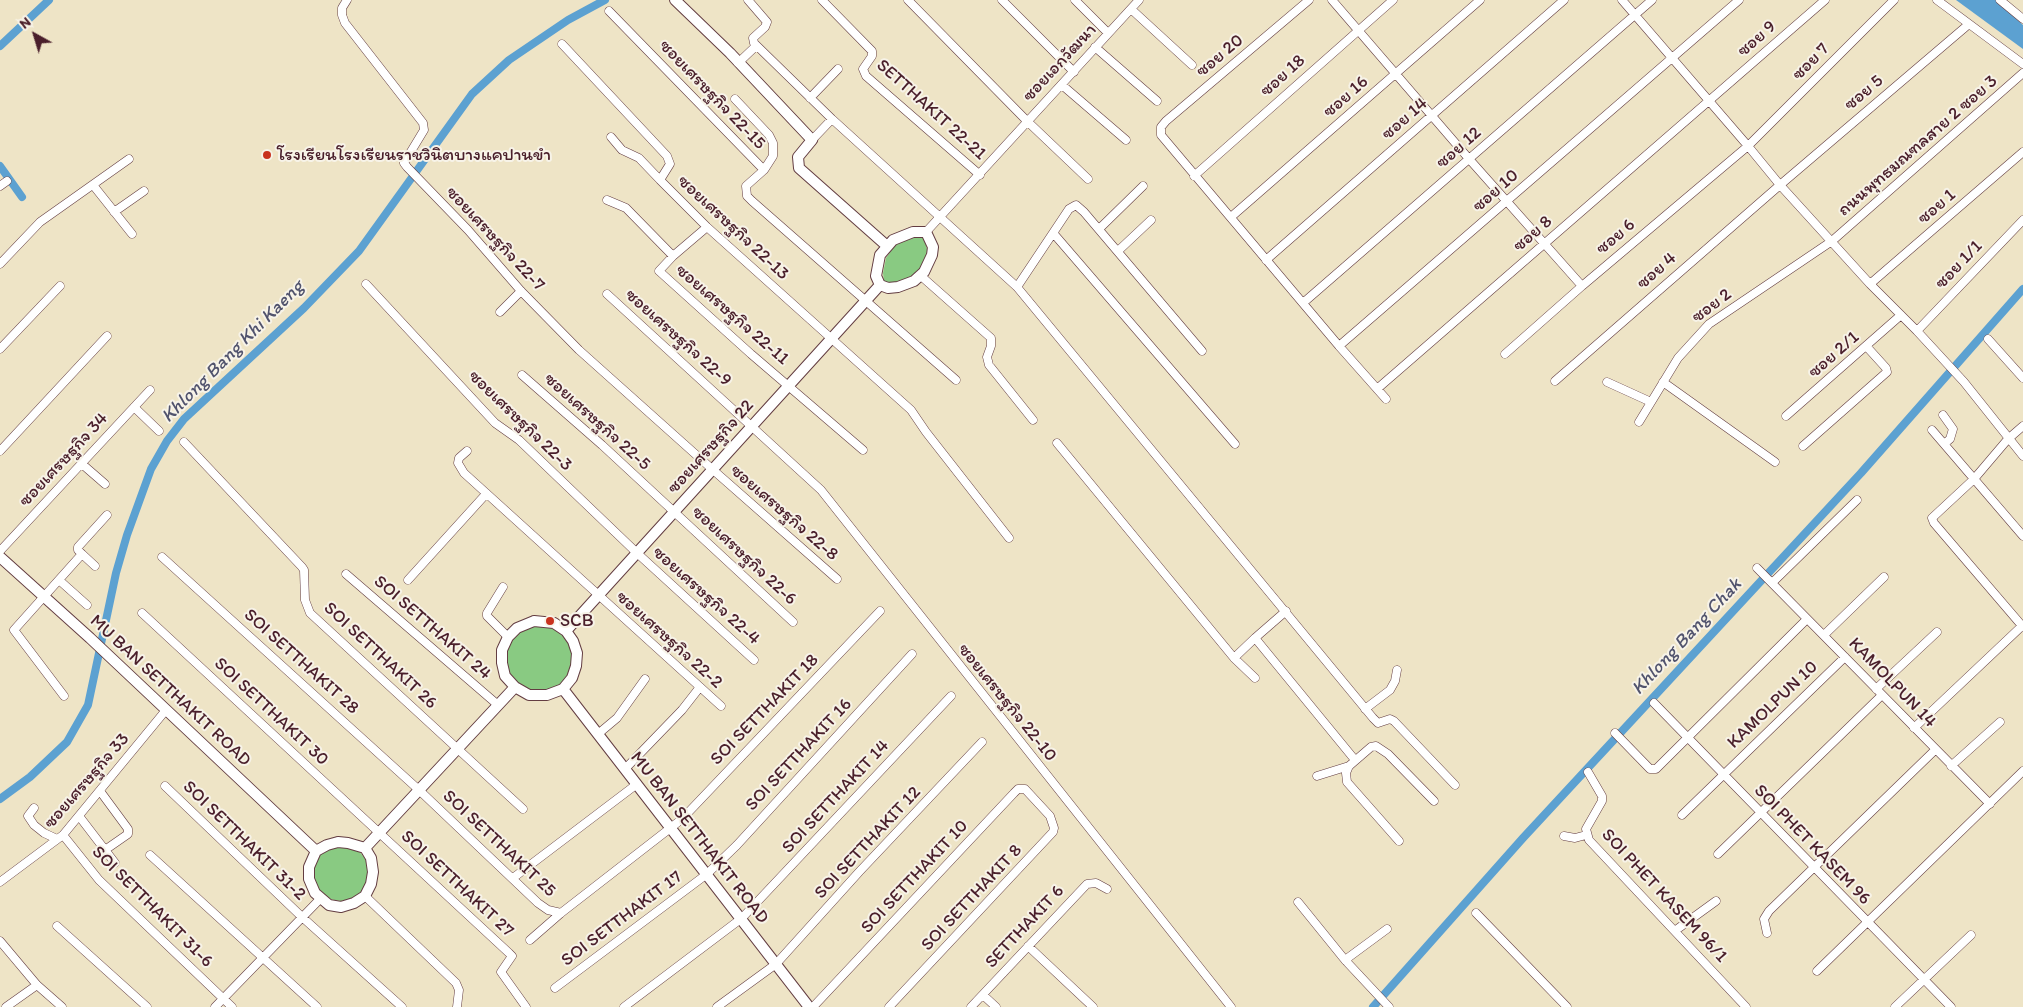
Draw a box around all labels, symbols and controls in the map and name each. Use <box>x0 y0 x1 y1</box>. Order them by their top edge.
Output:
north arrow <box>10 10 60 60</box>
text: N <box>16 13 34 33</box>
street label: ซอย 9 <box>1733 16 1781 62</box>
street label: ซอยเอกวัฒนา <box>1018 20 1102 106</box>
street label: ซอย 20 <box>1192 30 1248 82</box>
street label: ซอยเศรษฐกิจ 22-15 <box>654 36 770 154</box>
street label: ซอย 7 <box>1788 39 1834 85</box>
street label: ซอย 18 <box>1256 50 1310 102</box>
street label: SETTHAKIT 22-21 <box>872 55 990 165</box>
street label: ซอย 5 <box>1840 70 1888 116</box>
street label: ถนนพุทธมณฑลสาย 2 ซอย 3 <box>1834 71 2002 221</box>
street label: ซอย 16 <box>1319 72 1373 122</box>
street label: ซอย 14 <box>1378 93 1432 145</box>
street label: ซอย 12 <box>1432 123 1486 173</box>
place label: โรงเรียนโรงเรียนราชวินิตบางแคปานขำ <box>277 144 551 166</box>
marker: โรงเรียนโรงเรียนราชวินิตบางแคปานขำ <box>261 149 273 161</box>
street label: ซอย 10 <box>1468 165 1524 217</box>
street label: ซอยเศรษฐกิจ 22-13 <box>673 171 793 285</box>
street label: ซอยเศรษฐกิจ 22-7 <box>441 182 549 296</box>
street label: ซอย 1 <box>1914 185 1960 229</box>
street label: ซอย 8 <box>1509 211 1557 257</box>
street label: ซอย 6 <box>1592 214 1640 260</box>
street label: ซอย 1/1 <box>1931 236 1987 294</box>
street label: ซอย 4 <box>1633 248 1681 294</box>
street label: ซอยเศรษฐกิจ 22-11 <box>671 260 793 370</box>
water label: Khlong Bang Khi Kaeng <box>157 276 309 428</box>
street label: ซอย 2 <box>1688 284 1736 328</box>
street label: ซอยเศรษฐกิจ 22-9 <box>620 285 736 391</box>
street label: ซอย 2/1 <box>1804 327 1864 383</box>
street label: ซอยเศรษฐกิจ 22-3 <box>464 366 576 476</box>
street label: ซอยเศรษฐกิจ 22-5 <box>539 369 655 475</box>
street label: ซอยเศรษฐกิจ 22 <box>663 396 759 498</box>
street label: ซอยเศรษฐกิจ 34 <box>15 408 113 512</box>
street label: ซอยเศรษฐกิจ 22-8 <box>726 460 842 566</box>
street label: ซอยเศรษฐกิจ 22-6 <box>687 502 801 610</box>
street label: ซอยเศรษฐกิจ 22-4 <box>648 542 764 650</box>
street label: SOI SETTHAKIT 24 <box>369 571 495 685</box>
water label: Khlong Bang Chak <box>1627 574 1747 700</box>
street label: ซอยเศรษฐกิจ 22-2 <box>611 587 727 693</box>
street label: SOI SETTHAKIT 26 <box>319 598 441 714</box>
street label: SOI SETTHAKIT 28 <box>239 605 363 719</box>
place label: SCB <box>560 610 593 632</box>
street label: MU BAN SETTHAKIT ROAD <box>85 611 255 771</box>
marker: SCB <box>544 615 556 627</box>
street label: KAMOLPUN 14 <box>1844 633 1940 733</box>
street label: ซอยเศรษฐกิจ 22-10 <box>953 640 1061 766</box>
street label: SOI SETTHAKIT 18 <box>706 650 824 770</box>
street label: SOI SETTHAKIT 30 <box>209 653 333 771</box>
street label: KAMOLPUN 10 <box>1723 656 1823 754</box>
street label: SOI SETTHAKIT 16 <box>741 694 857 816</box>
street label: ซอยเศรษฐกิจ 33 <box>40 729 134 833</box>
street label: SOI SETTHAKIT 14 <box>778 736 894 858</box>
street label: MU BAN SETTHAKIT ROAD <box>625 748 773 928</box>
street label: SOI SETTHAKIT 31-2 <box>178 777 310 905</box>
street label: SOI PHET KASEM 96 <box>1749 780 1875 910</box>
street label: SOI SETTHAKIT 12 <box>810 782 926 904</box>
street label: SOI SETTHAKIT 25 <box>438 786 560 902</box>
street label: SOI SETTHAKIT 10 <box>857 816 973 938</box>
street label: SOI PHET KASEM 96/1 <box>1596 825 1732 967</box>
street label: SOI SETTHAKIT 27 <box>396 826 518 942</box>
street label: SOI SETTHAKIT 8 <box>917 840 1027 956</box>
street label: SOI SETTHAKIT 31-6 <box>87 842 217 972</box>
street label: SOI SETTHAKIT 17 <box>557 867 687 971</box>
street label: SETTHAKIT 6 <box>981 881 1069 973</box>

